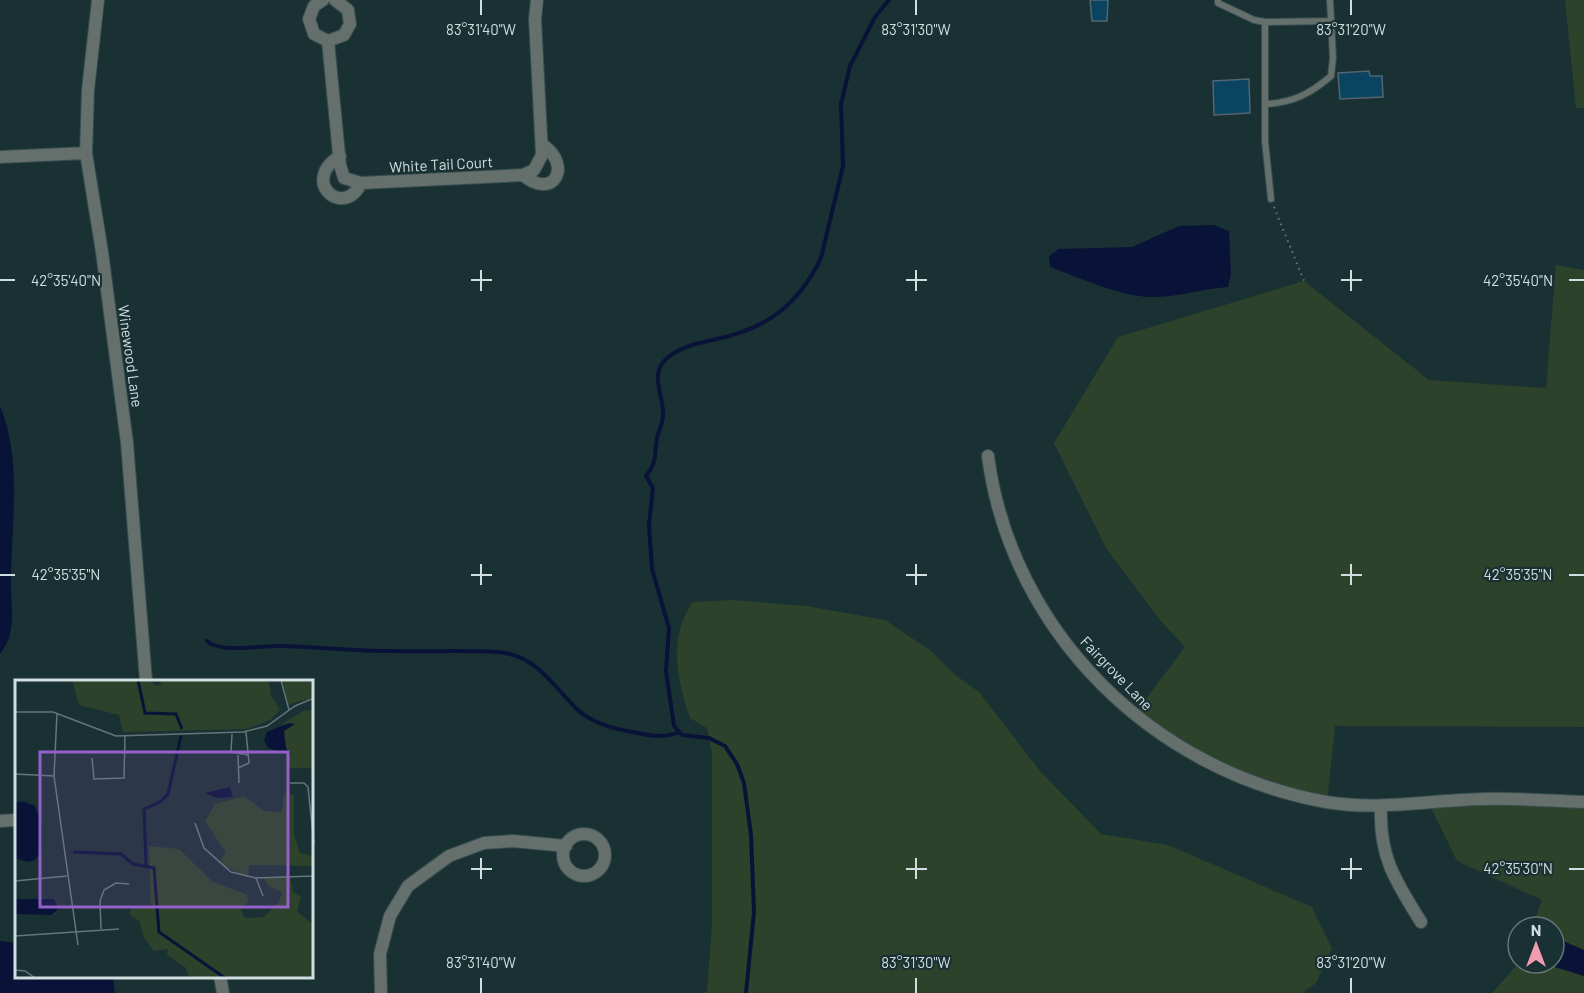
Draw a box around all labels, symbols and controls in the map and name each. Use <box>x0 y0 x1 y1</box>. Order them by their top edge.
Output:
text: 83°31'40"W <box>446 20 516 38</box>
text: 83°31'30"W <box>881 20 951 38</box>
text: 83°31'20"W <box>1316 20 1386 38</box>
street label: White Tail Court <box>389 152 493 176</box>
text: 42°35'40"N <box>31 271 101 289</box>
text: 42°35'40"N <box>1483 271 1553 289</box>
street label: Winewood Lane <box>115 304 147 408</box>
text: 42°35'35"N <box>32 565 100 583</box>
text: 42°35'35"N <box>1484 565 1552 583</box>
street label: Fairgrove Lane <box>1077 632 1157 714</box>
inset map <box>15 680 314 978</box>
text: 42°35'30"N <box>1483 859 1553 877</box>
north arrow <box>1506 915 1566 975</box>
text: N <box>1531 920 1541 939</box>
text: 83°31'40"W <box>446 953 516 971</box>
text: 83°31'30"W <box>881 953 951 971</box>
text: 83°31'20"W <box>1316 953 1386 971</box>

